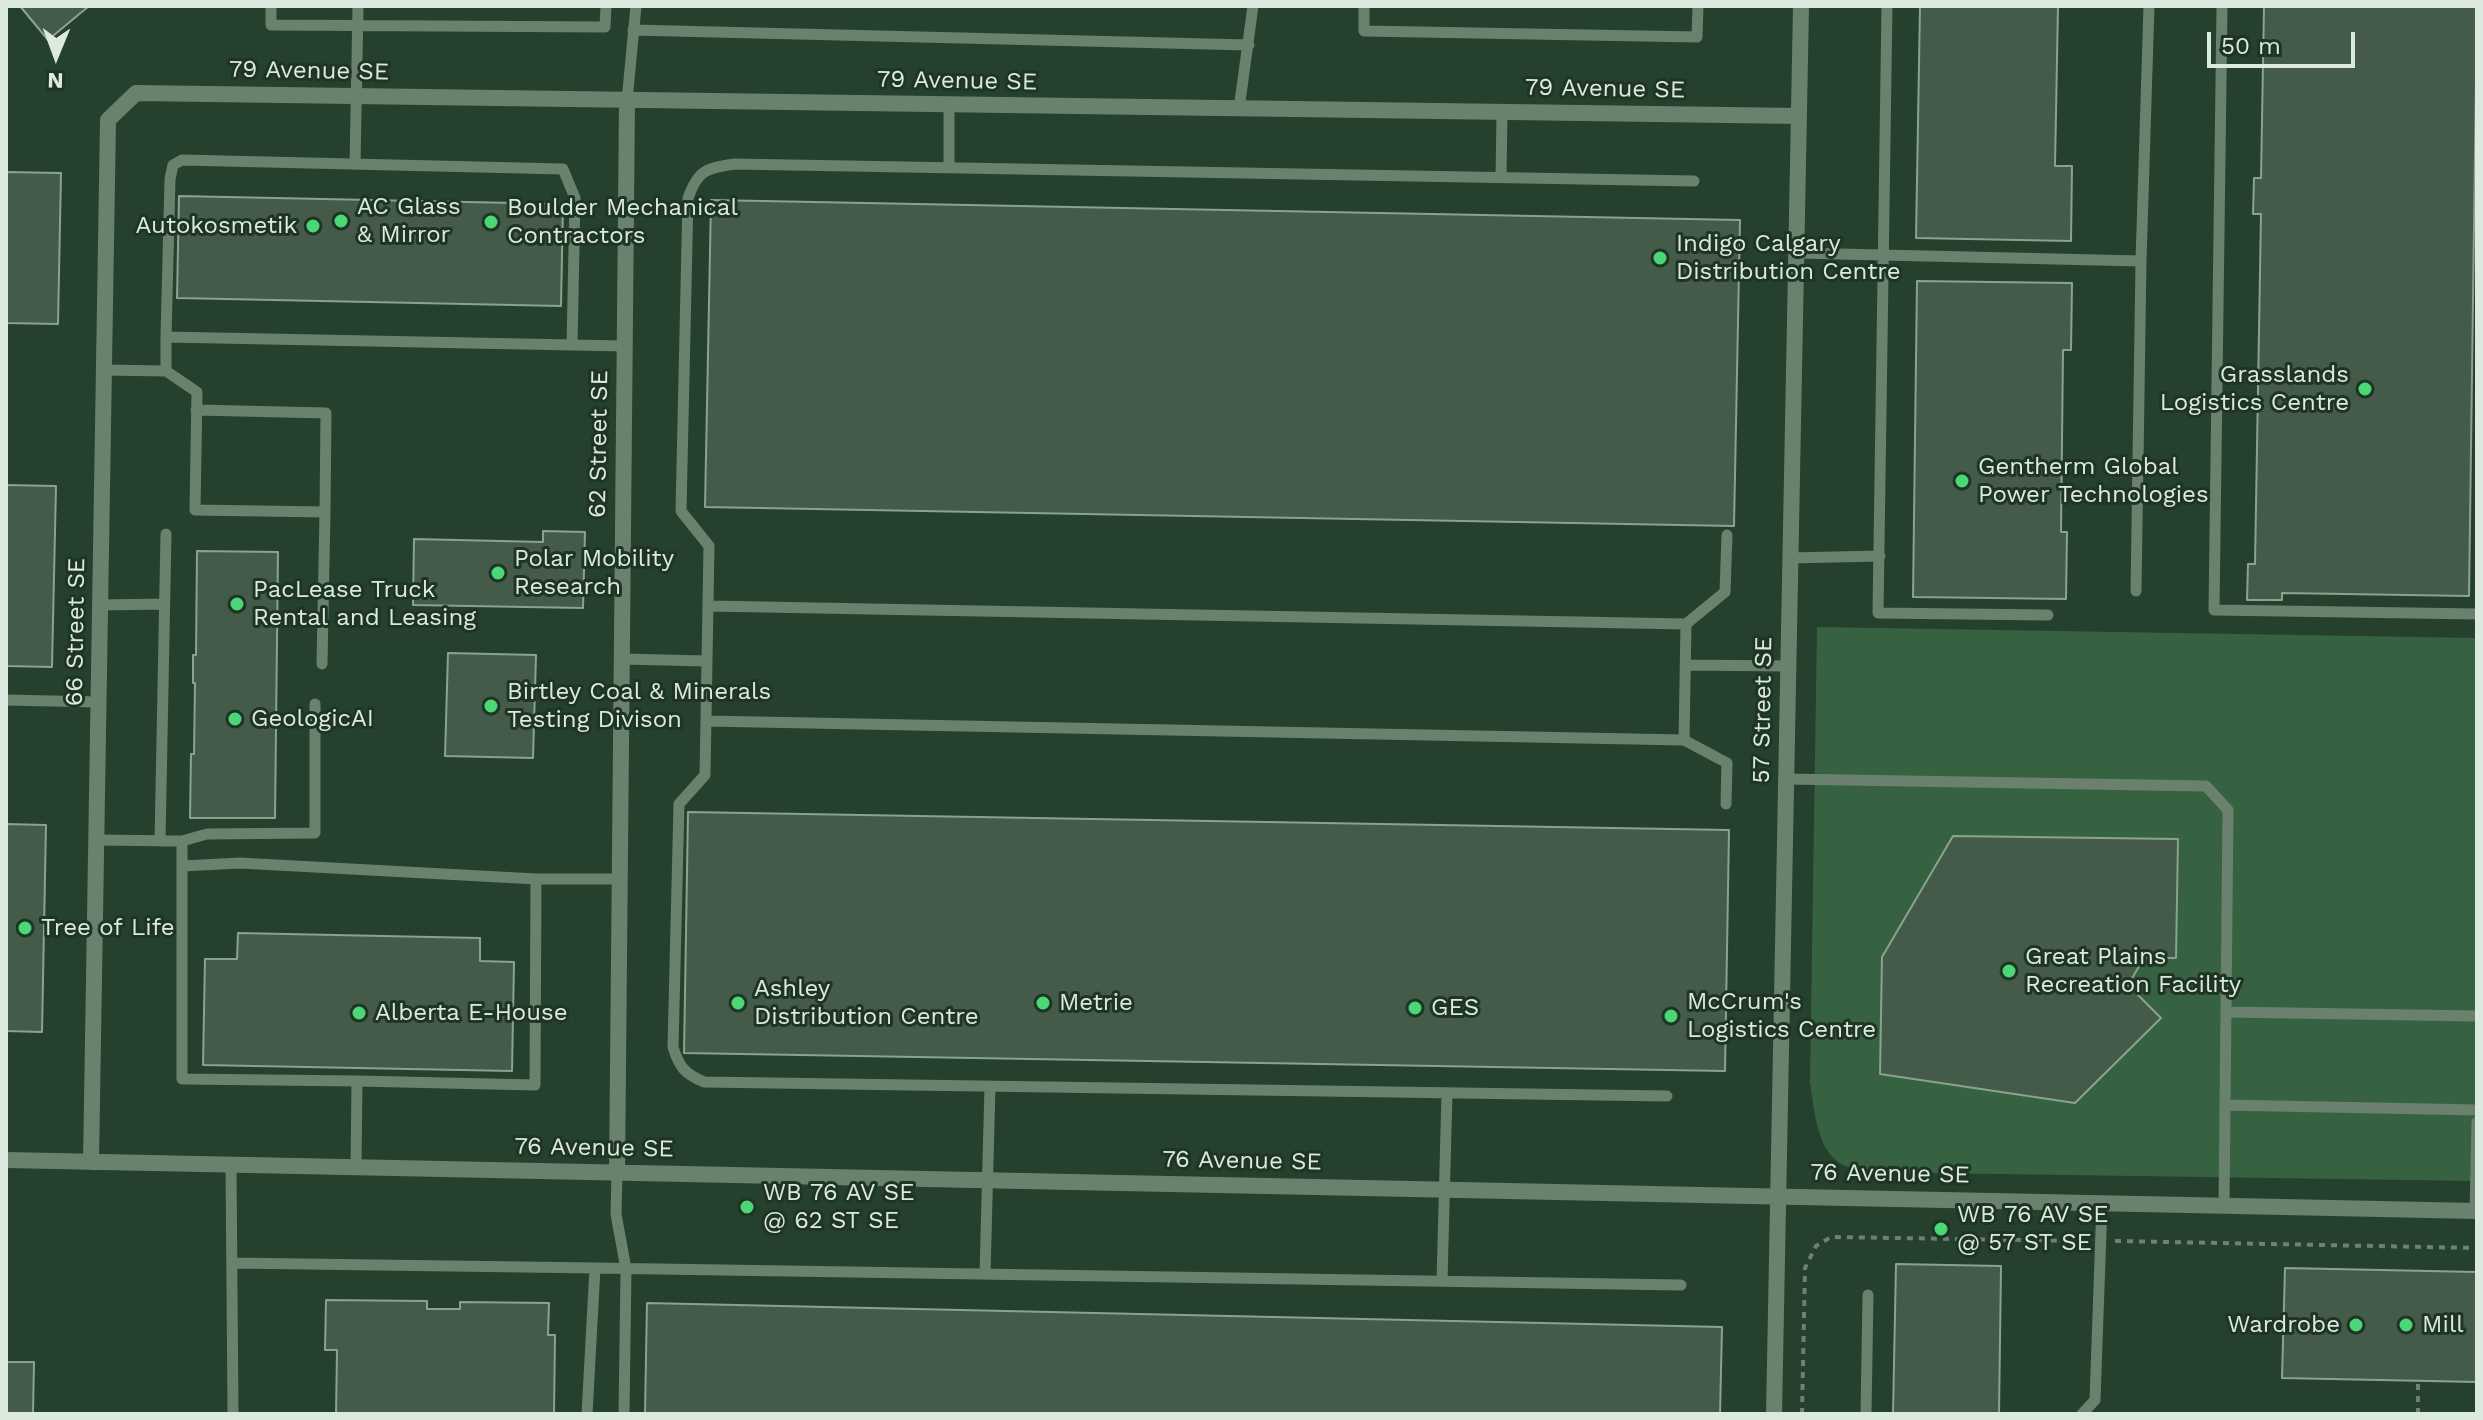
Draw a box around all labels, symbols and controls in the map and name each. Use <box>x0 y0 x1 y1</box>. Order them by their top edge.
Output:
north arrow <box>16 16 96 96</box>
scale bar <box>2211 16 2359 66</box>
text: 50 m <box>2221 32 2281 60</box>
street label: 79 Avenue SE <box>229 55 389 87</box>
street label: 79 Avenue SE <box>877 65 1037 97</box>
text: N <box>47 68 64 93</box>
street label: 79 Avenue SE <box>1525 73 1685 105</box>
place label: AC Glass & Mirror <box>357 193 461 249</box>
place label: Boulder Mechanical Contractors <box>507 194 738 250</box>
place label: Autokosmetik <box>135 212 297 240</box>
marker: AC Glass & Mirror <box>332 212 350 230</box>
marker: Boulder Mechanical Contractors <box>482 213 500 231</box>
marker: Autokosmetik <box>304 217 322 235</box>
place label: Indigo Calgary Distribution Centre <box>1676 230 1900 286</box>
marker: Indigo Calgary Distribution Centre <box>1651 249 1669 267</box>
place label: Grasslands Logistics Centre <box>2160 361 2349 417</box>
street label: 62 Street SE <box>583 370 615 518</box>
marker: Grasslands Logistics Centre <box>2356 380 2374 398</box>
place label: Gentherm Global Power Technologies <box>1978 453 2209 509</box>
marker: Gentherm Global Power Technologies <box>1953 472 1971 490</box>
place label: Polar Mobility Research <box>514 545 674 601</box>
street label: 66 Street SE <box>60 558 92 706</box>
marker: Polar Mobility Research <box>489 564 507 582</box>
place label: PacLease Truck Rental and Leasing <box>253 576 476 632</box>
marker: PacLease Truck Rental and Leasing <box>228 595 246 613</box>
street label: 57 Street SE <box>1747 636 1779 784</box>
place label: Birtley Coal & Minerals Testing Divison <box>507 678 771 734</box>
marker: Birtley Coal & Minerals Testing Divison <box>482 697 500 715</box>
place label: GeologicAI <box>251 705 374 733</box>
marker: GeologicAI <box>226 710 244 728</box>
place label: Tree of Life <box>41 914 175 942</box>
marker: Tree of Life <box>16 919 34 937</box>
place label: Great Plains Recreation Facility <box>2025 943 2241 999</box>
marker: Great Plains Recreation Facility <box>2000 962 2018 980</box>
place label: Ashley Distribution Centre <box>754 975 978 1031</box>
place label: McCrum's Logistics Centre <box>1687 988 1876 1044</box>
place label: Metrie <box>1059 989 1133 1017</box>
marker: Ashley Distribution Centre <box>729 994 747 1012</box>
marker: Metrie <box>1034 994 1052 1012</box>
place label: GES <box>1431 994 1479 1022</box>
place label: Alberta E-House <box>375 999 568 1027</box>
marker: GES <box>1406 999 1424 1017</box>
marker: Alberta E-House <box>350 1004 368 1022</box>
marker: McCrum's Logistics Centre <box>1662 1007 1680 1025</box>
street label: 76 Avenue SE <box>514 1132 674 1164</box>
street label: 76 Avenue SE <box>1162 1145 1322 1177</box>
street label: 76 Avenue SE <box>1810 1158 1970 1190</box>
place label: WB 76 AV SE @ 62 ST SE <box>763 1179 915 1235</box>
marker: WB 76 AV SE @ 62 ST SE <box>738 1198 756 1216</box>
place label: WB 76 AV SE @ 57 ST SE <box>1957 1201 2109 1257</box>
marker: WB 76 AV SE @ 57 ST SE <box>1932 1220 1950 1238</box>
place label: Wardrobe <box>2227 1311 2340 1339</box>
place label: Mill <box>2422 1311 2464 1339</box>
marker: Wardrobe <box>2347 1316 2365 1334</box>
marker: Mill <box>2397 1316 2415 1334</box>

